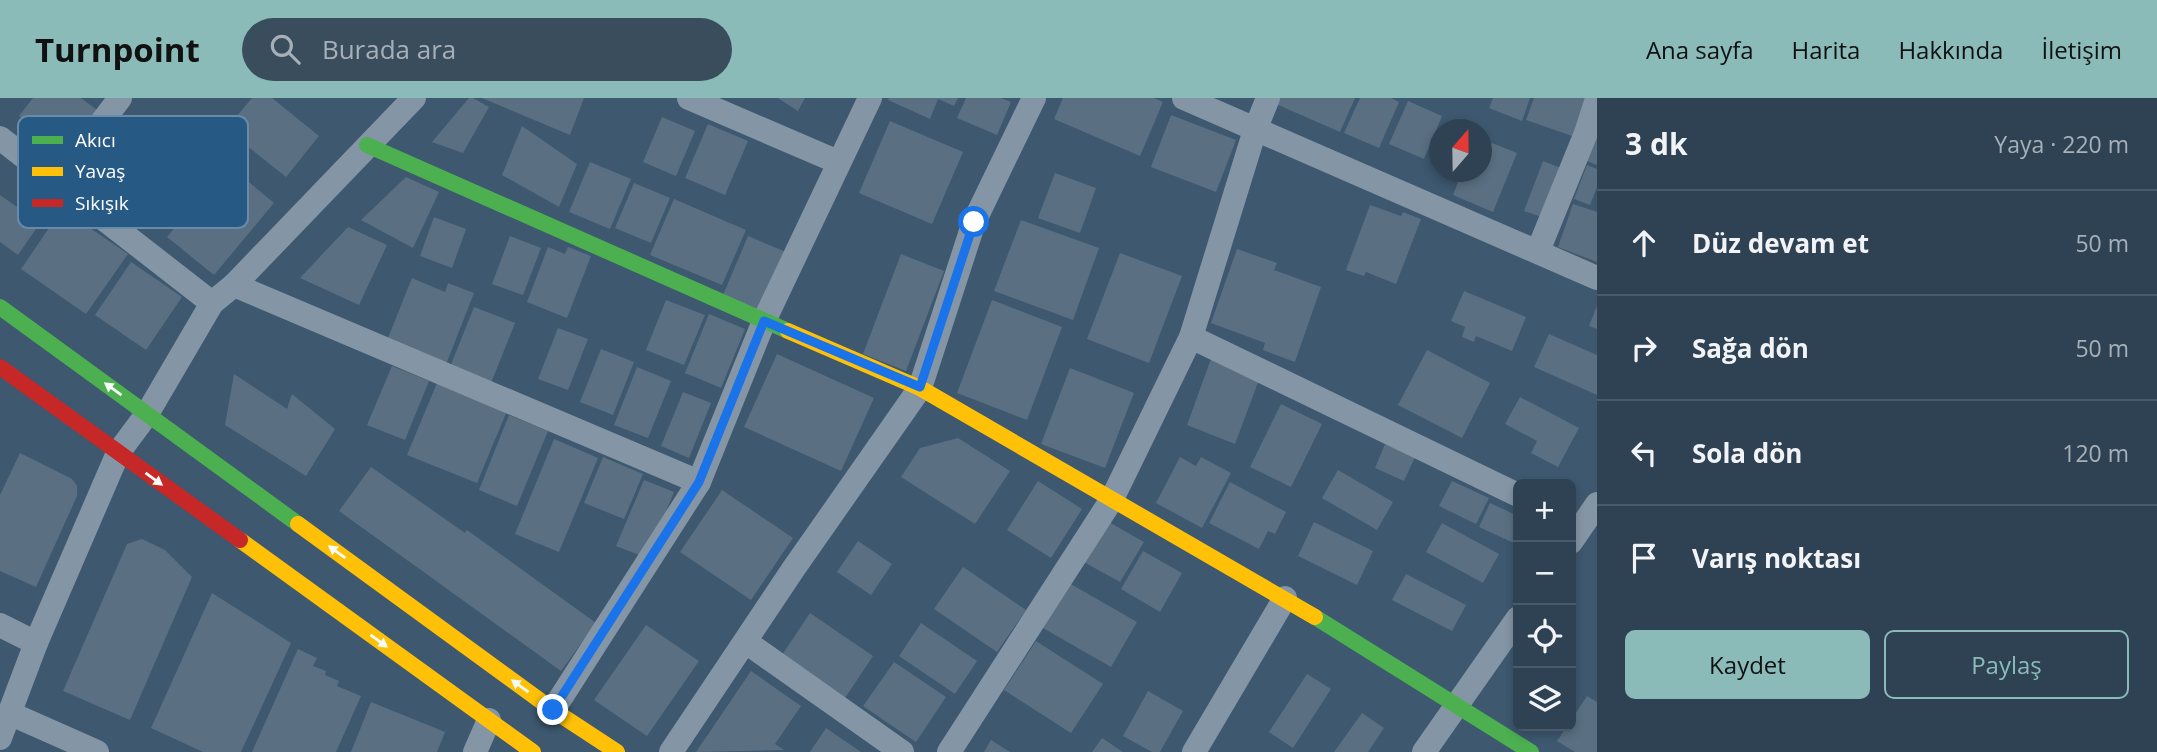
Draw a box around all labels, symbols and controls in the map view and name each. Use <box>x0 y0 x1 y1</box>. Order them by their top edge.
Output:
search box <box>242 18 732 81</box>
text: Turnpoint <box>35 27 200 72</box>
icon: search <box>266 30 304 68</box>
text: Burada ara <box>322 31 456 67</box>
text: Ana sayfa <box>1646 33 1754 66</box>
text: Harita <box>1792 33 1860 66</box>
text: Hakkında <box>1898 33 2003 66</box>
text: İletişim <box>2041 33 2122 66</box>
legend <box>18 116 248 228</box>
north arrow <box>1429 119 1492 182</box>
text: 3 dk <box>1625 123 1688 164</box>
text: Akıcı <box>75 127 116 153</box>
text: Yaya · 220 m <box>1994 128 2129 160</box>
text: Yavaş <box>75 158 125 184</box>
text: Sıkışık <box>75 190 129 216</box>
route start <box>958 206 989 237</box>
icon: ahead <box>1625 224 1663 262</box>
text: Düz devam et <box>1692 225 1869 261</box>
text: 50 m <box>2075 227 2129 259</box>
icon: right <box>1625 329 1663 367</box>
text: Sağa dön <box>1692 330 1809 366</box>
text: 50 m <box>2075 332 2129 364</box>
one-way arrow <box>104 382 122 396</box>
icon: left <box>1625 434 1663 472</box>
text: Sola dön <box>1692 435 1802 471</box>
text: 120 m <box>2062 437 2129 469</box>
one-way arrow <box>145 472 163 486</box>
map controls <box>1513 479 1576 731</box>
button: + <box>1513 479 1576 542</box>
icon: arrive <box>1625 539 1663 577</box>
text: Varış noktası <box>1692 540 1861 576</box>
button: − <box>1513 542 1576 605</box>
one-way arrow <box>327 545 346 559</box>
button: locate <box>1513 605 1576 668</box>
button: Kaydet <box>1625 630 1870 699</box>
button: Paylaş <box>1884 630 2129 699</box>
one-way arrow <box>370 634 388 648</box>
button: layers <box>1513 668 1576 731</box>
one-way arrow <box>511 679 529 693</box>
route end <box>537 694 568 725</box>

